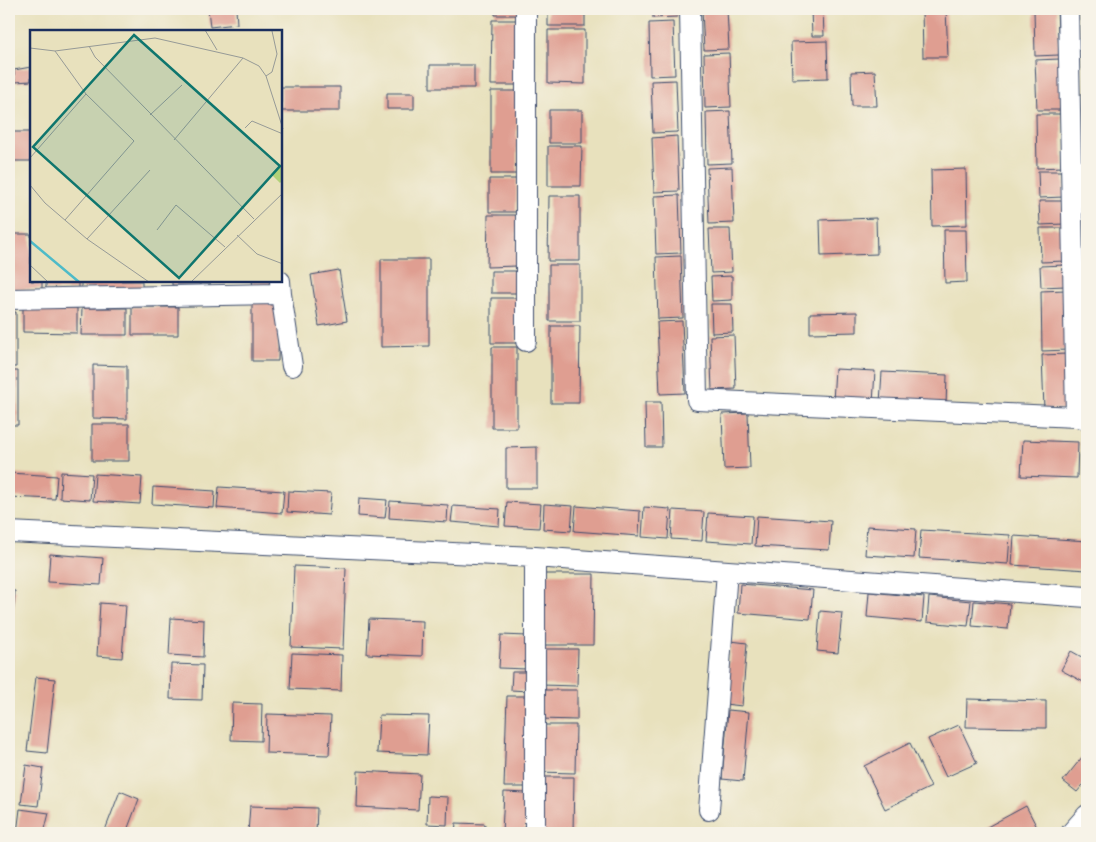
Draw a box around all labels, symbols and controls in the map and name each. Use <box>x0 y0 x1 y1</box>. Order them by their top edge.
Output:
inset map <box>30 30 282 282</box>

